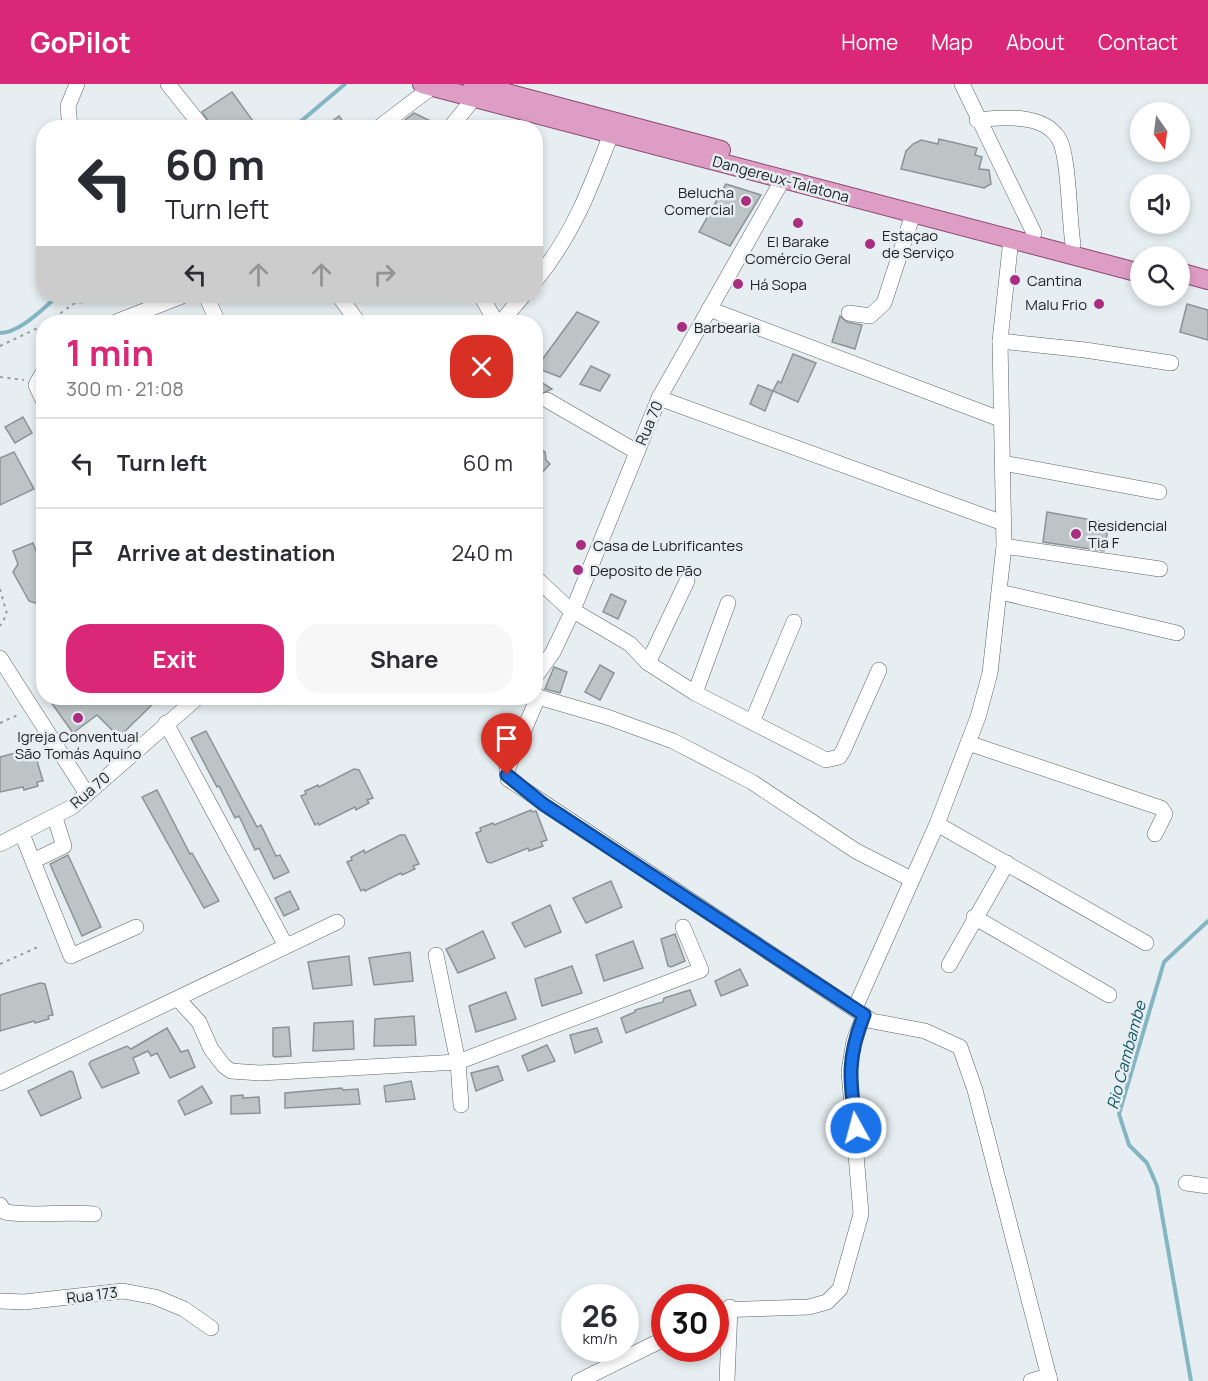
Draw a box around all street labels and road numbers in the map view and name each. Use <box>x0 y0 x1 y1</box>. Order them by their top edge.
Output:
street label: Dangereux-Talatona <box>710 151 852 207</box>
street label: Rua 70 <box>630 398 668 448</box>
street label: Rua 70 <box>66 767 114 813</box>
street label: Rua 173 <box>65 1281 119 1309</box>

